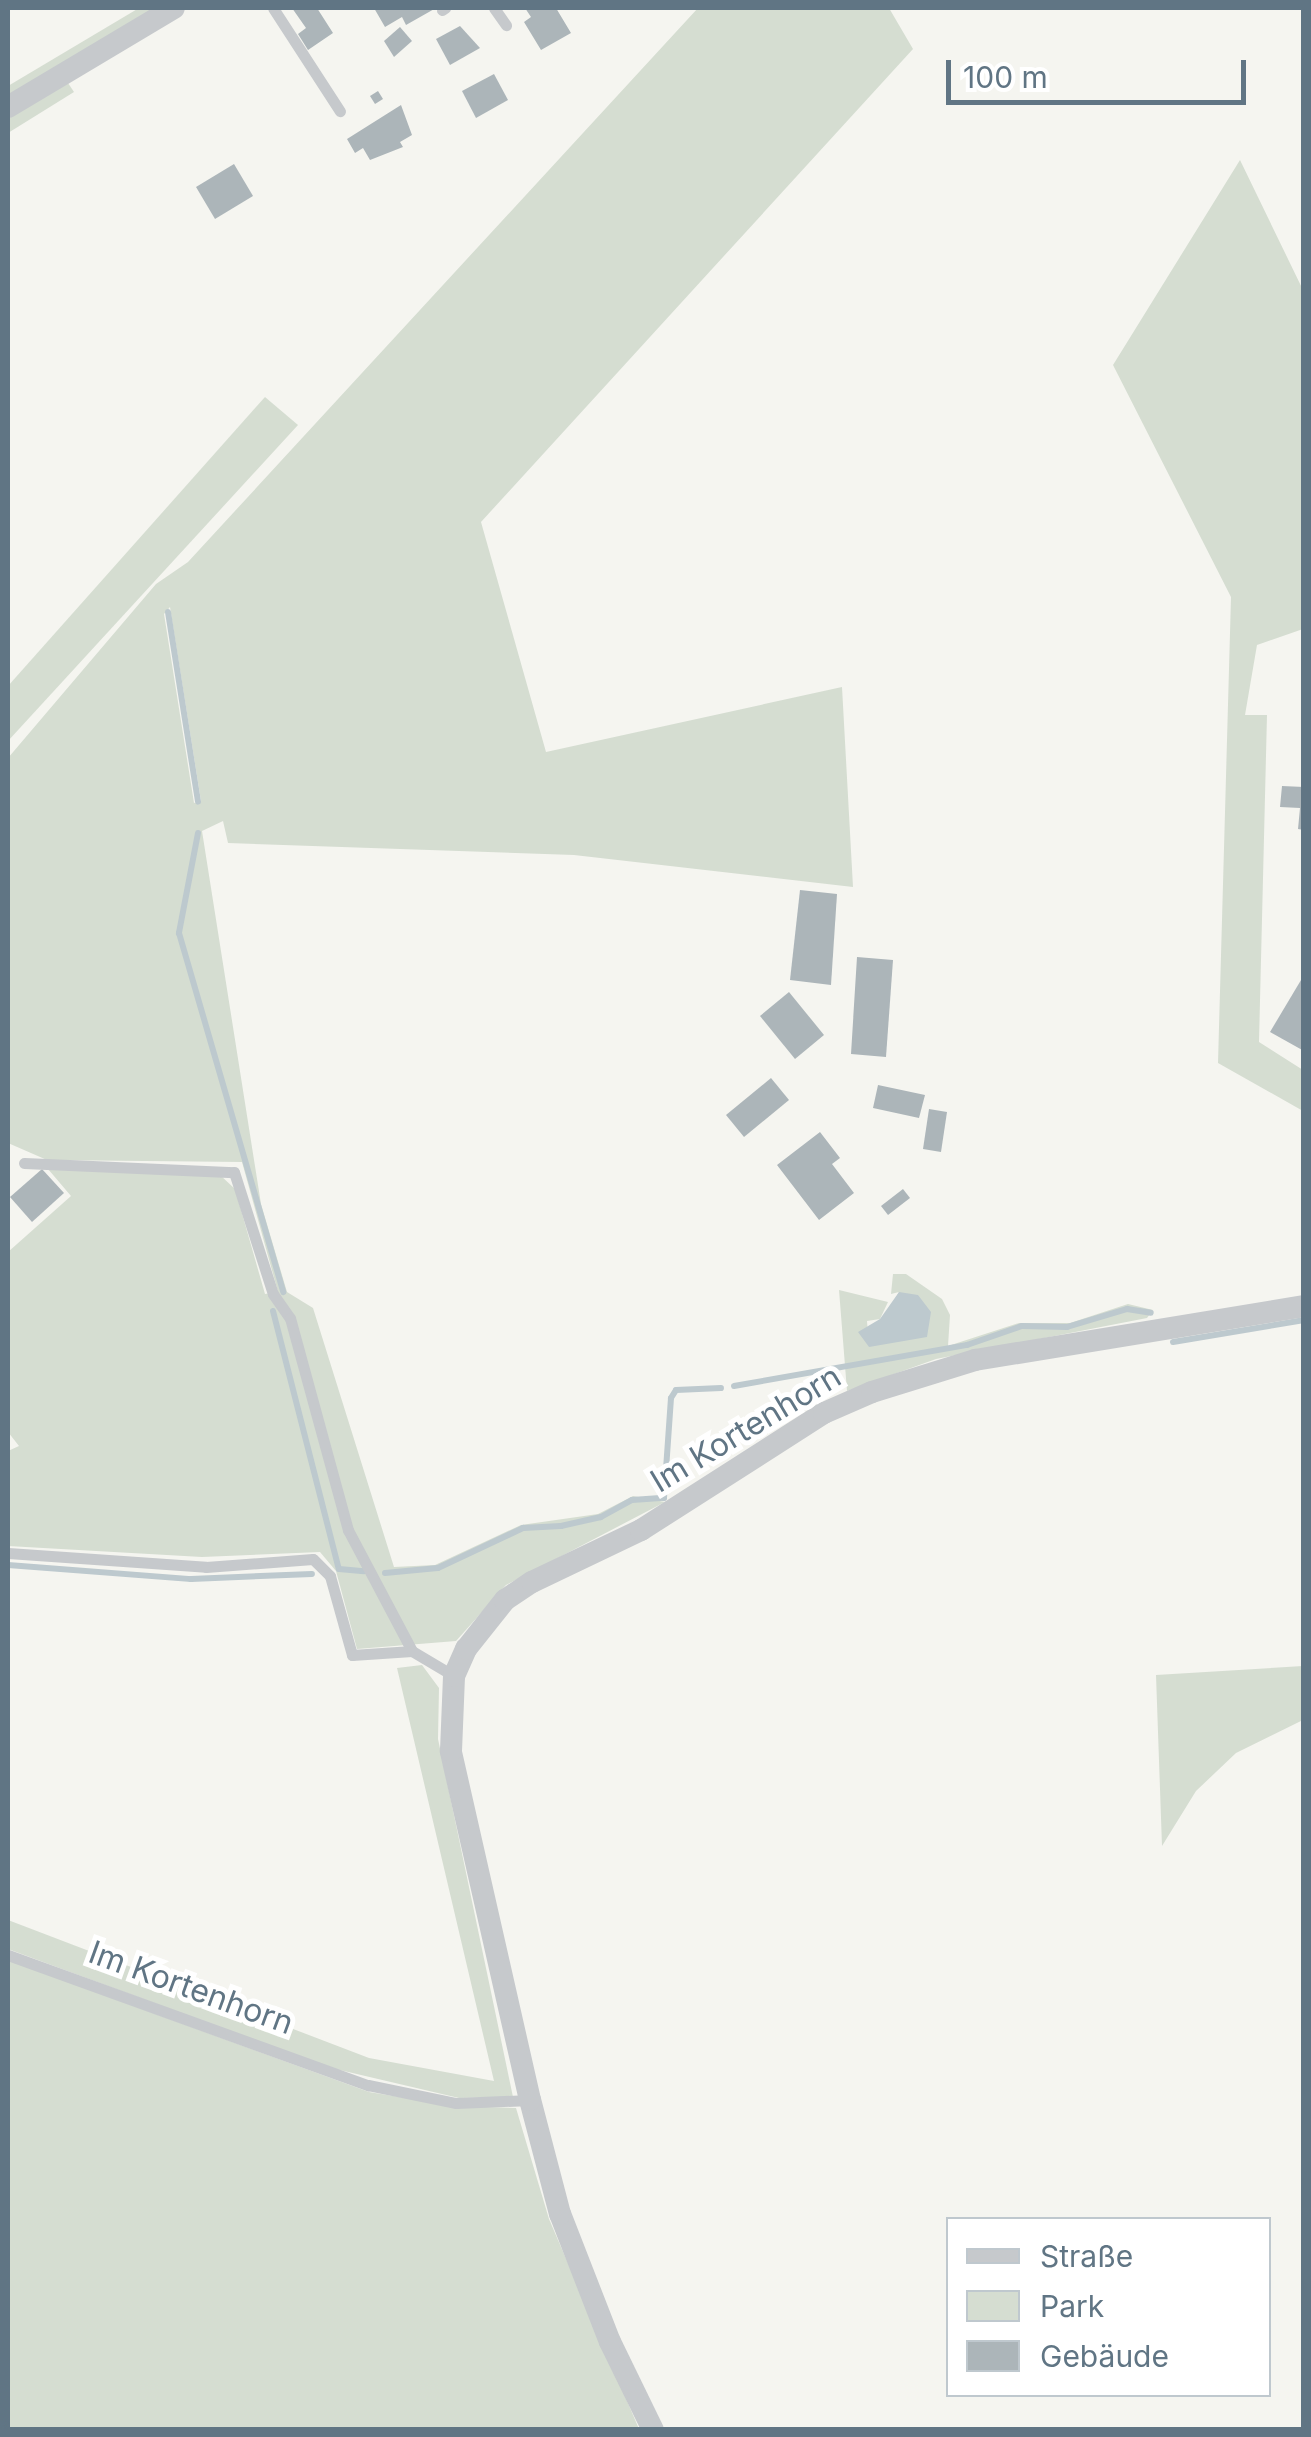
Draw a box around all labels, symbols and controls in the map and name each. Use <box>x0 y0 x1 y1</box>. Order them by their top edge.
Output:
scale bar <box>951 40 1251 102</box>
text: 100 m <box>963 59 1048 95</box>
street label: Im Kortenhorn <box>644 1357 848 1501</box>
street label: Im Kortenhorn <box>83 1933 299 2043</box>
legend <box>946 2217 1271 2397</box>
text: Straße <box>1040 2238 1133 2274</box>
text: Park <box>1040 2288 1104 2324</box>
text: Gebäude <box>1040 2338 1169 2374</box>

